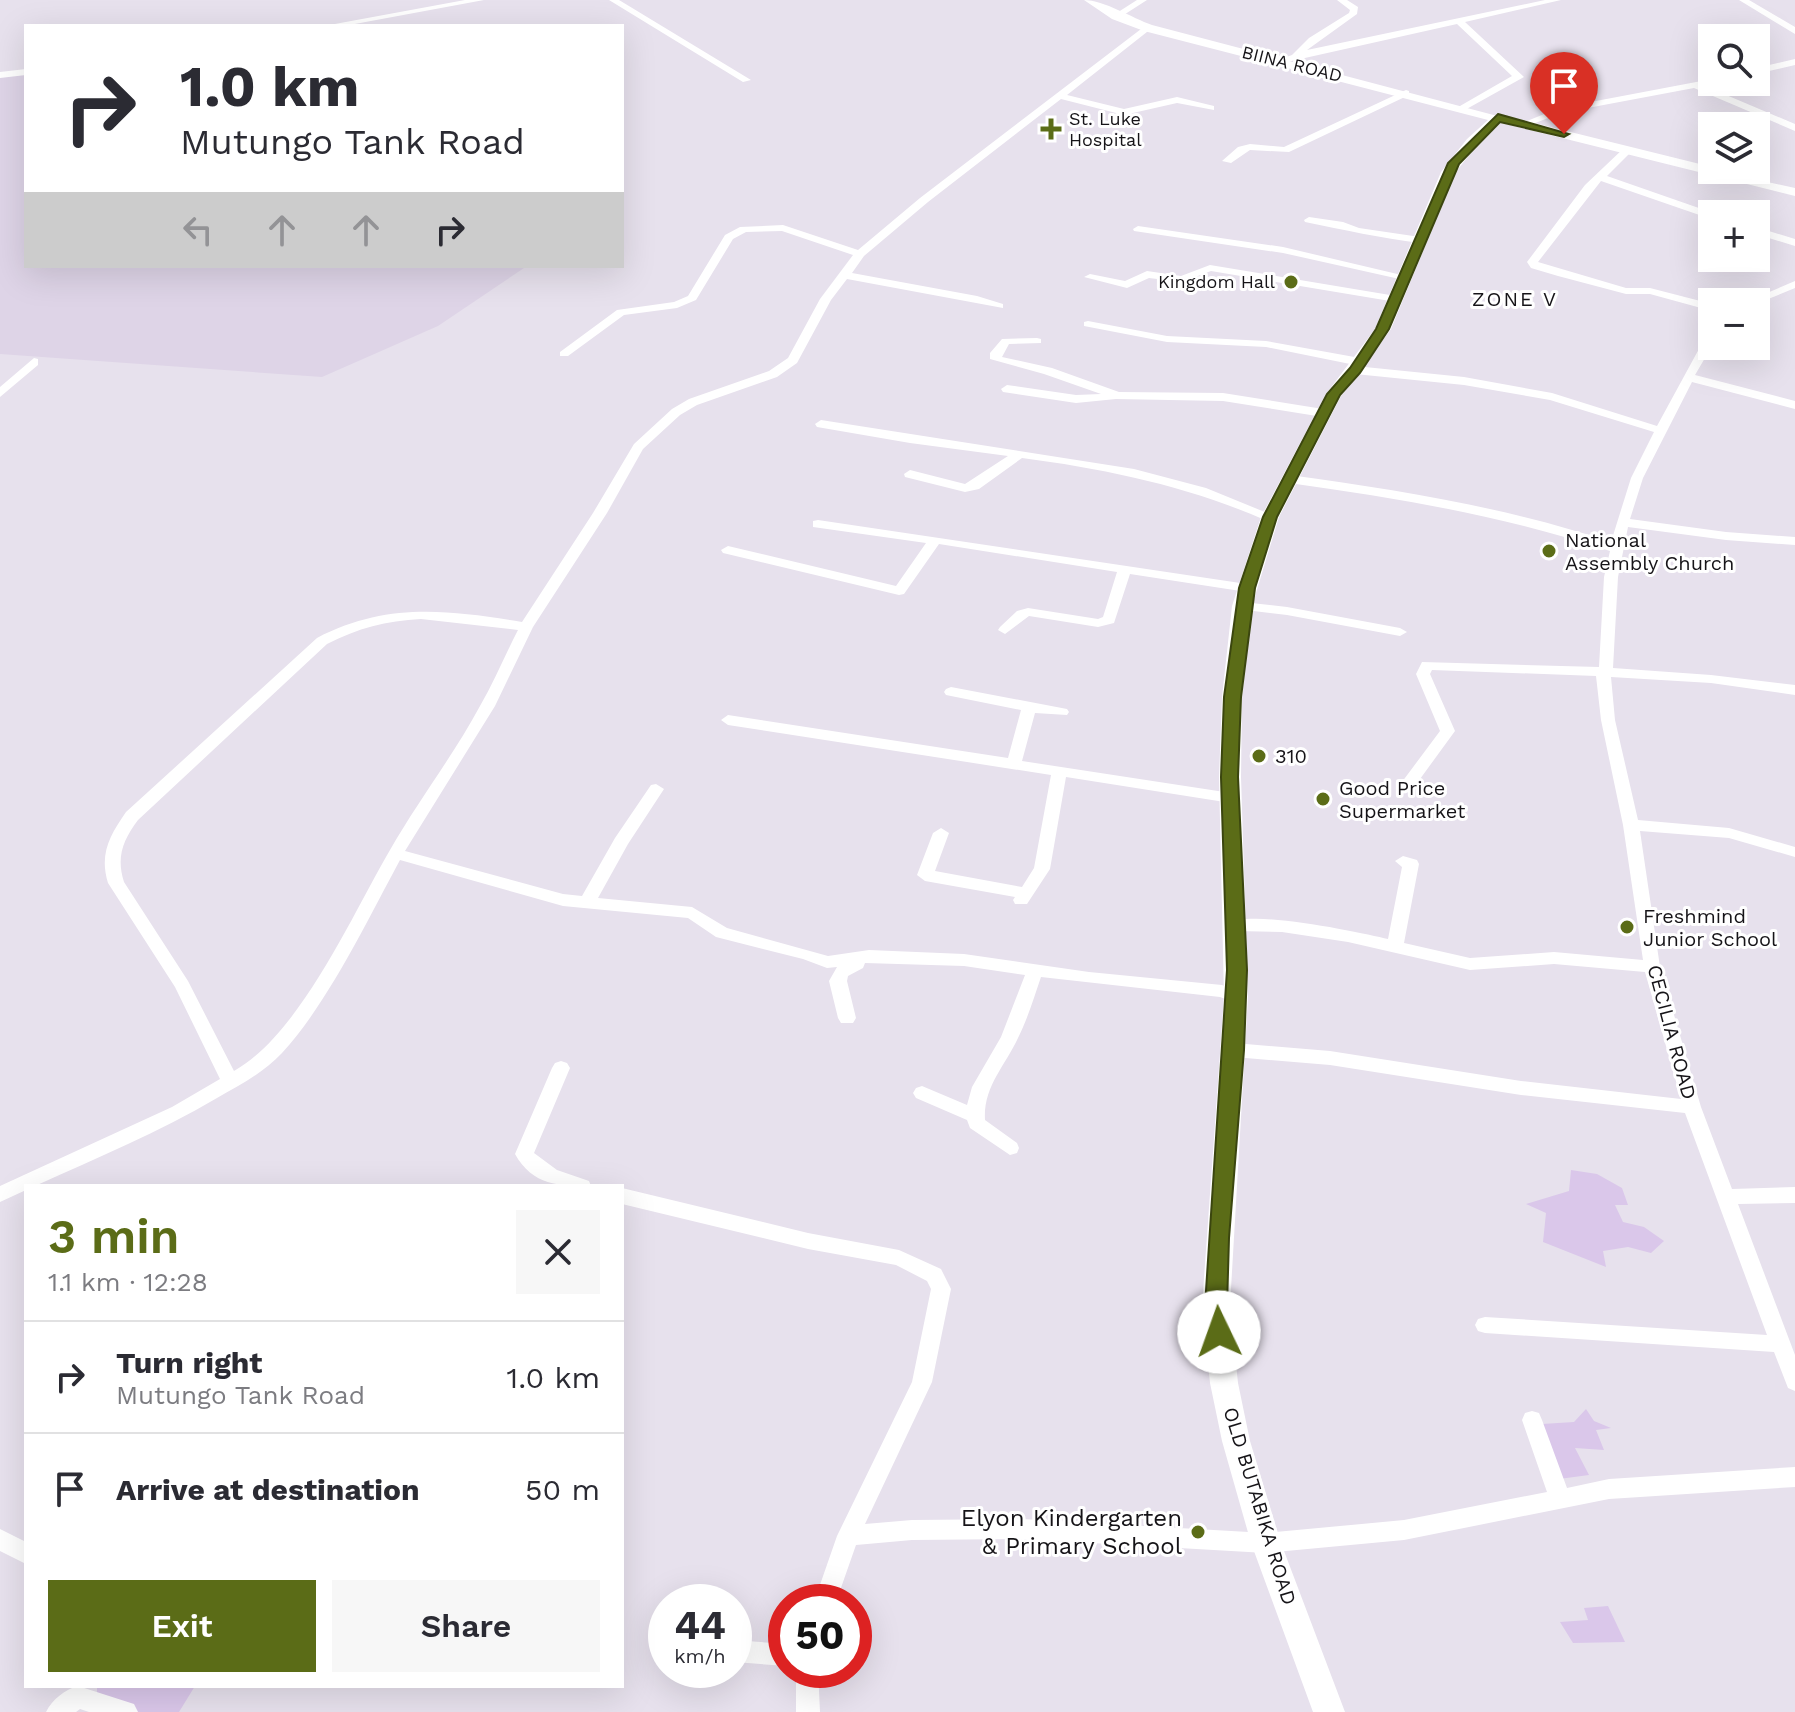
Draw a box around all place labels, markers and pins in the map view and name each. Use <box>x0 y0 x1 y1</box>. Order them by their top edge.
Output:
pin <box>1530 52 1598 134</box>
place label: St. Luke Hospital <box>1069 108 1142 150</box>
marker: St. Luke Hospital <box>1040 118 1062 140</box>
place label: Kingdom Hall <box>1158 271 1275 292</box>
marker: Kingdom Hall <box>1282 273 1300 291</box>
place label: National Assembly Church <box>1565 528 1734 575</box>
marker: National Assembly Church <box>1540 542 1558 560</box>
place label: 310 <box>1275 744 1307 768</box>
marker: 310 <box>1250 747 1268 765</box>
place label: Good Price Supermarket <box>1339 776 1466 823</box>
marker: Good Price Supermarket <box>1314 790 1332 808</box>
place label: Freshmind Junior School <box>1643 904 1777 951</box>
marker: Freshmind Junior School <box>1618 918 1636 936</box>
place label: Elyon Kindergarten & Primary School <box>961 1504 1183 1560</box>
marker: Elyon Kindergarten & Primary School <box>1189 1523 1207 1541</box>

